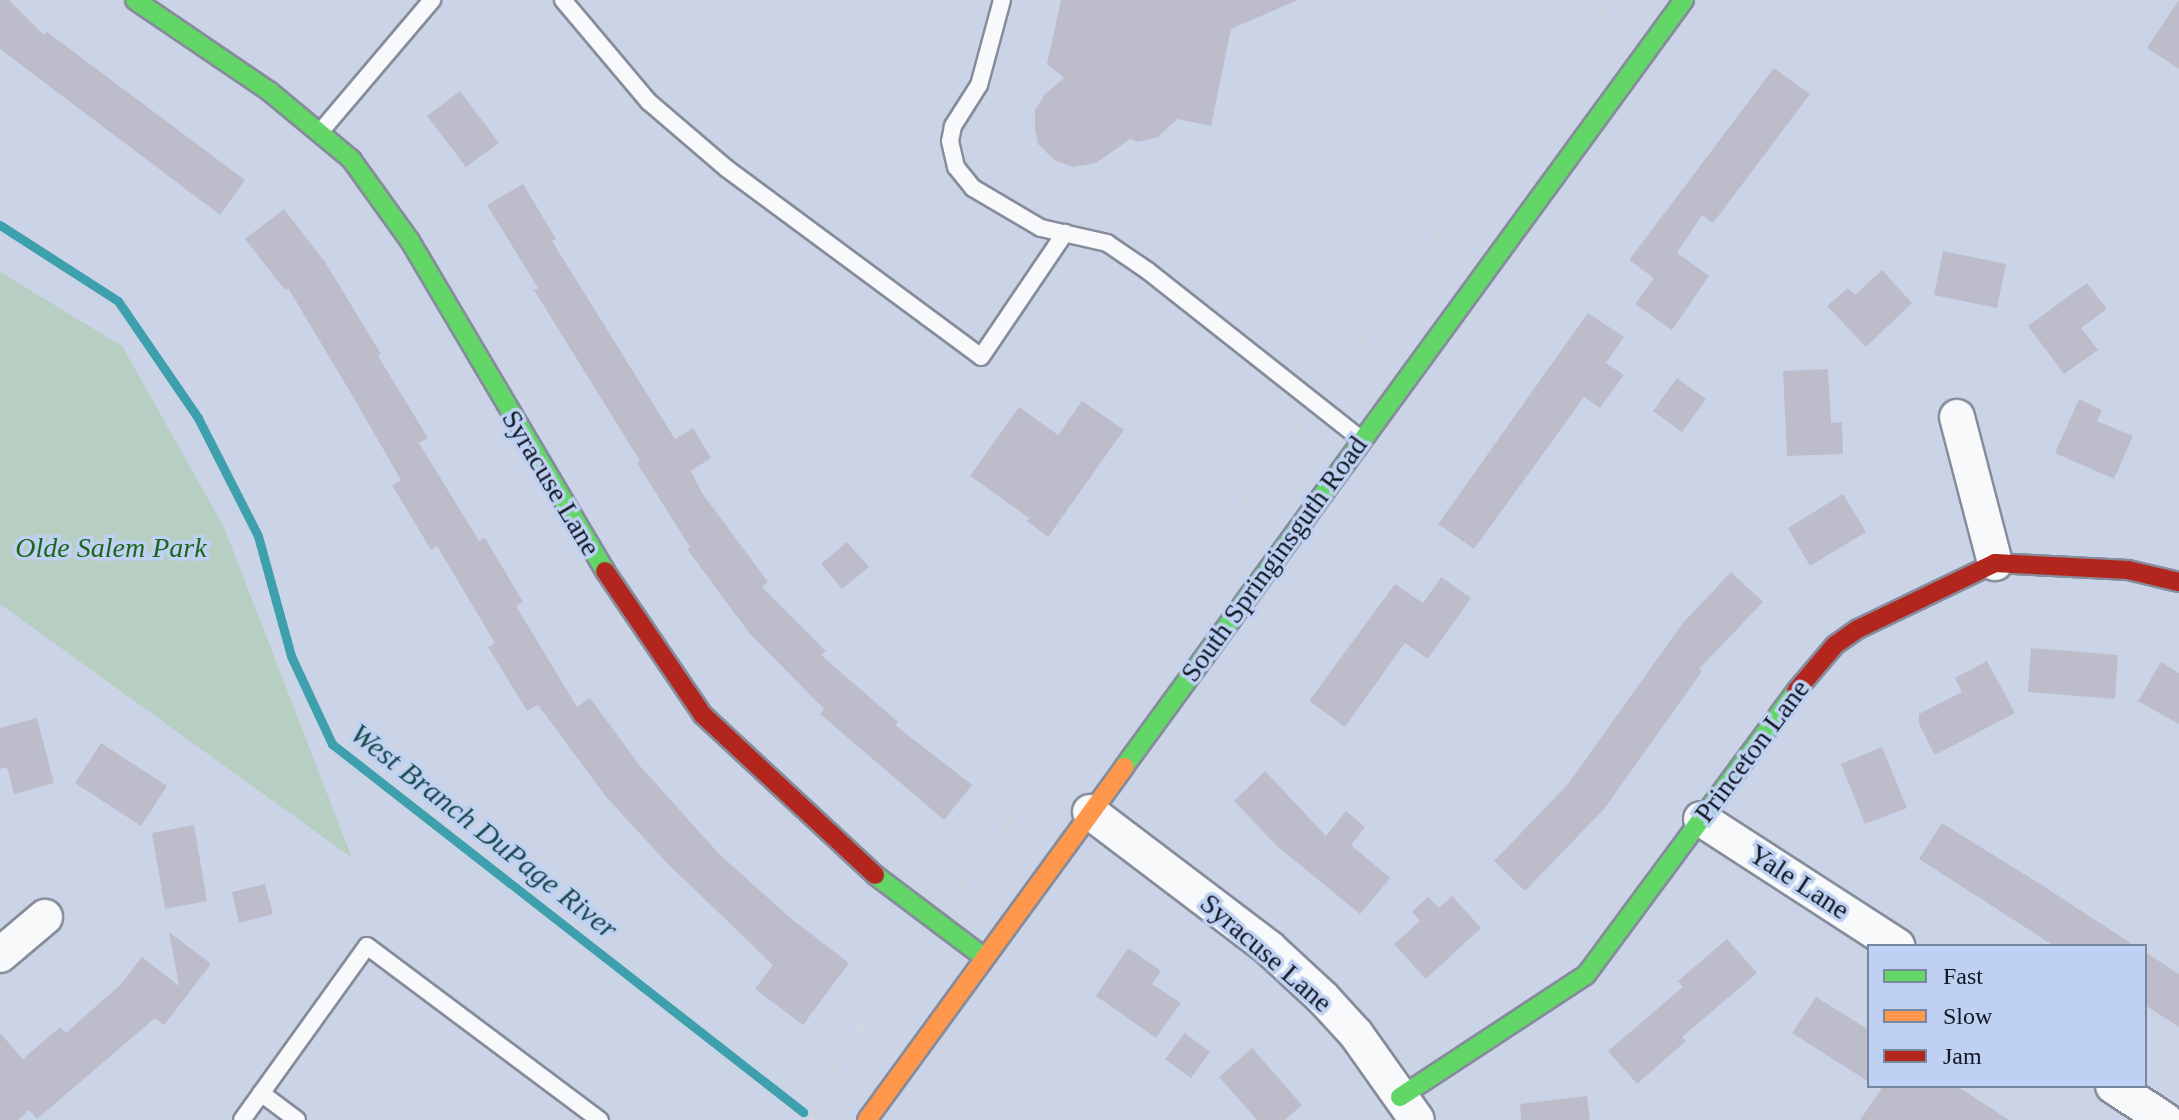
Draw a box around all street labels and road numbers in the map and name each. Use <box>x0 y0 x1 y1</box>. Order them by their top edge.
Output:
street label: Syracuse Lane <box>494 404 608 562</box>
street label: South Springinsguth Road <box>1174 430 1374 688</box>
street label: Princeton Lane <box>1687 673 1817 829</box>
street label: Yale Lane <box>1742 837 1856 927</box>
street label: Syracuse Lane <box>1193 887 1339 1019</box>

